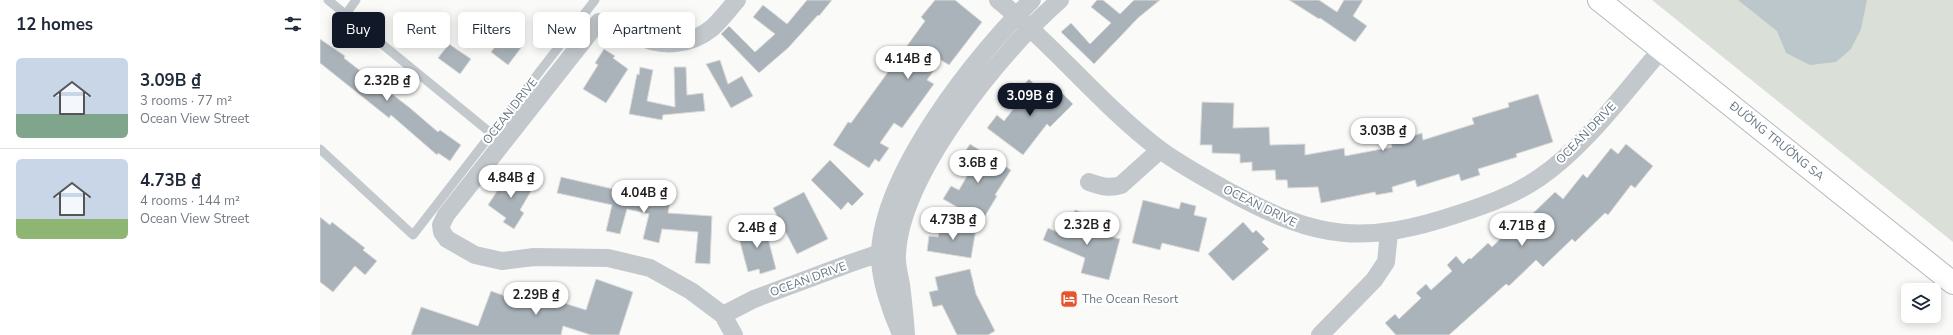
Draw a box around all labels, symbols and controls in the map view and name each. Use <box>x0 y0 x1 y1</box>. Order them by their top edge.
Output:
chip: Buy <box>332 12 385 48</box>
chip: Rent <box>393 12 450 48</box>
chip: Filters <box>458 12 525 48</box>
chip: New <box>533 12 590 48</box>
chip: Apartment <box>598 12 695 48</box>
text: 12 homes <box>16 13 93 36</box>
icon: filters <box>282 13 304 35</box>
pin: 4.14B ₫ <box>871 46 945 80</box>
text: 4.14B ₫ <box>885 50 931 68</box>
pin: 2.32B ₫ <box>350 68 424 102</box>
text: 3.09B ₫ <box>140 69 201 92</box>
text: 2.32B ₫ <box>364 72 410 90</box>
icon: home <box>48 74 96 122</box>
street label: OCEAN DRIVE <box>479 75 541 147</box>
pin: 3.09B ₫ <box>993 83 1067 117</box>
text: 3.09B ₫ <box>1007 87 1053 105</box>
text: 3 rooms · 77 m² <box>140 92 232 110</box>
street label: ĐƯỜNG TRƯỜNG SA <box>1726 97 1828 184</box>
street label: OCEAN DRIVE <box>1552 99 1620 167</box>
text: Ocean View Street <box>140 110 249 128</box>
pin: 3.03B ₫ <box>1346 118 1420 152</box>
text: 3.03B ₫ <box>1360 122 1406 140</box>
pin: 3.6B ₫ <box>945 150 1011 184</box>
text: 3.6B ₫ <box>958 154 998 172</box>
pin: 4.84B ₫ <box>474 165 548 199</box>
text: 4.73B ₫ <box>140 169 201 192</box>
text: 4.84B ₫ <box>488 169 534 187</box>
icon: home <box>48 175 96 223</box>
pin: 4.04B ₫ <box>607 180 681 214</box>
street label: OCEAN DRIVE <box>1220 181 1300 231</box>
text: 4.04B ₫ <box>621 184 667 202</box>
text: 4 rooms · 144 m² <box>140 192 240 210</box>
pin: 4.73B ₫ <box>916 207 990 241</box>
text: Ocean View Street <box>140 210 249 228</box>
text: 4.73B ₫ <box>930 211 976 229</box>
pin: 2.32B ₫ <box>1050 212 1124 246</box>
pin: 4.71B ₫ <box>1485 213 1559 247</box>
pin: 2.4B ₫ <box>724 215 790 249</box>
text: 2.32B ₫ <box>1064 216 1110 234</box>
text: 4.71B ₫ <box>1499 217 1545 235</box>
text: 2.4B ₫ <box>737 219 777 237</box>
street label: OCEAN DRIVE <box>768 258 848 300</box>
pin: 2.29B ₫ <box>499 282 573 316</box>
map controls <box>1901 283 1941 323</box>
button: layers <box>1901 283 1941 323</box>
text: 2.29B ₫ <box>513 286 559 304</box>
hotel icon: The Ocean Resort <box>1059 289 1079 309</box>
place label: The Ocean Resort <box>1082 291 1179 307</box>

